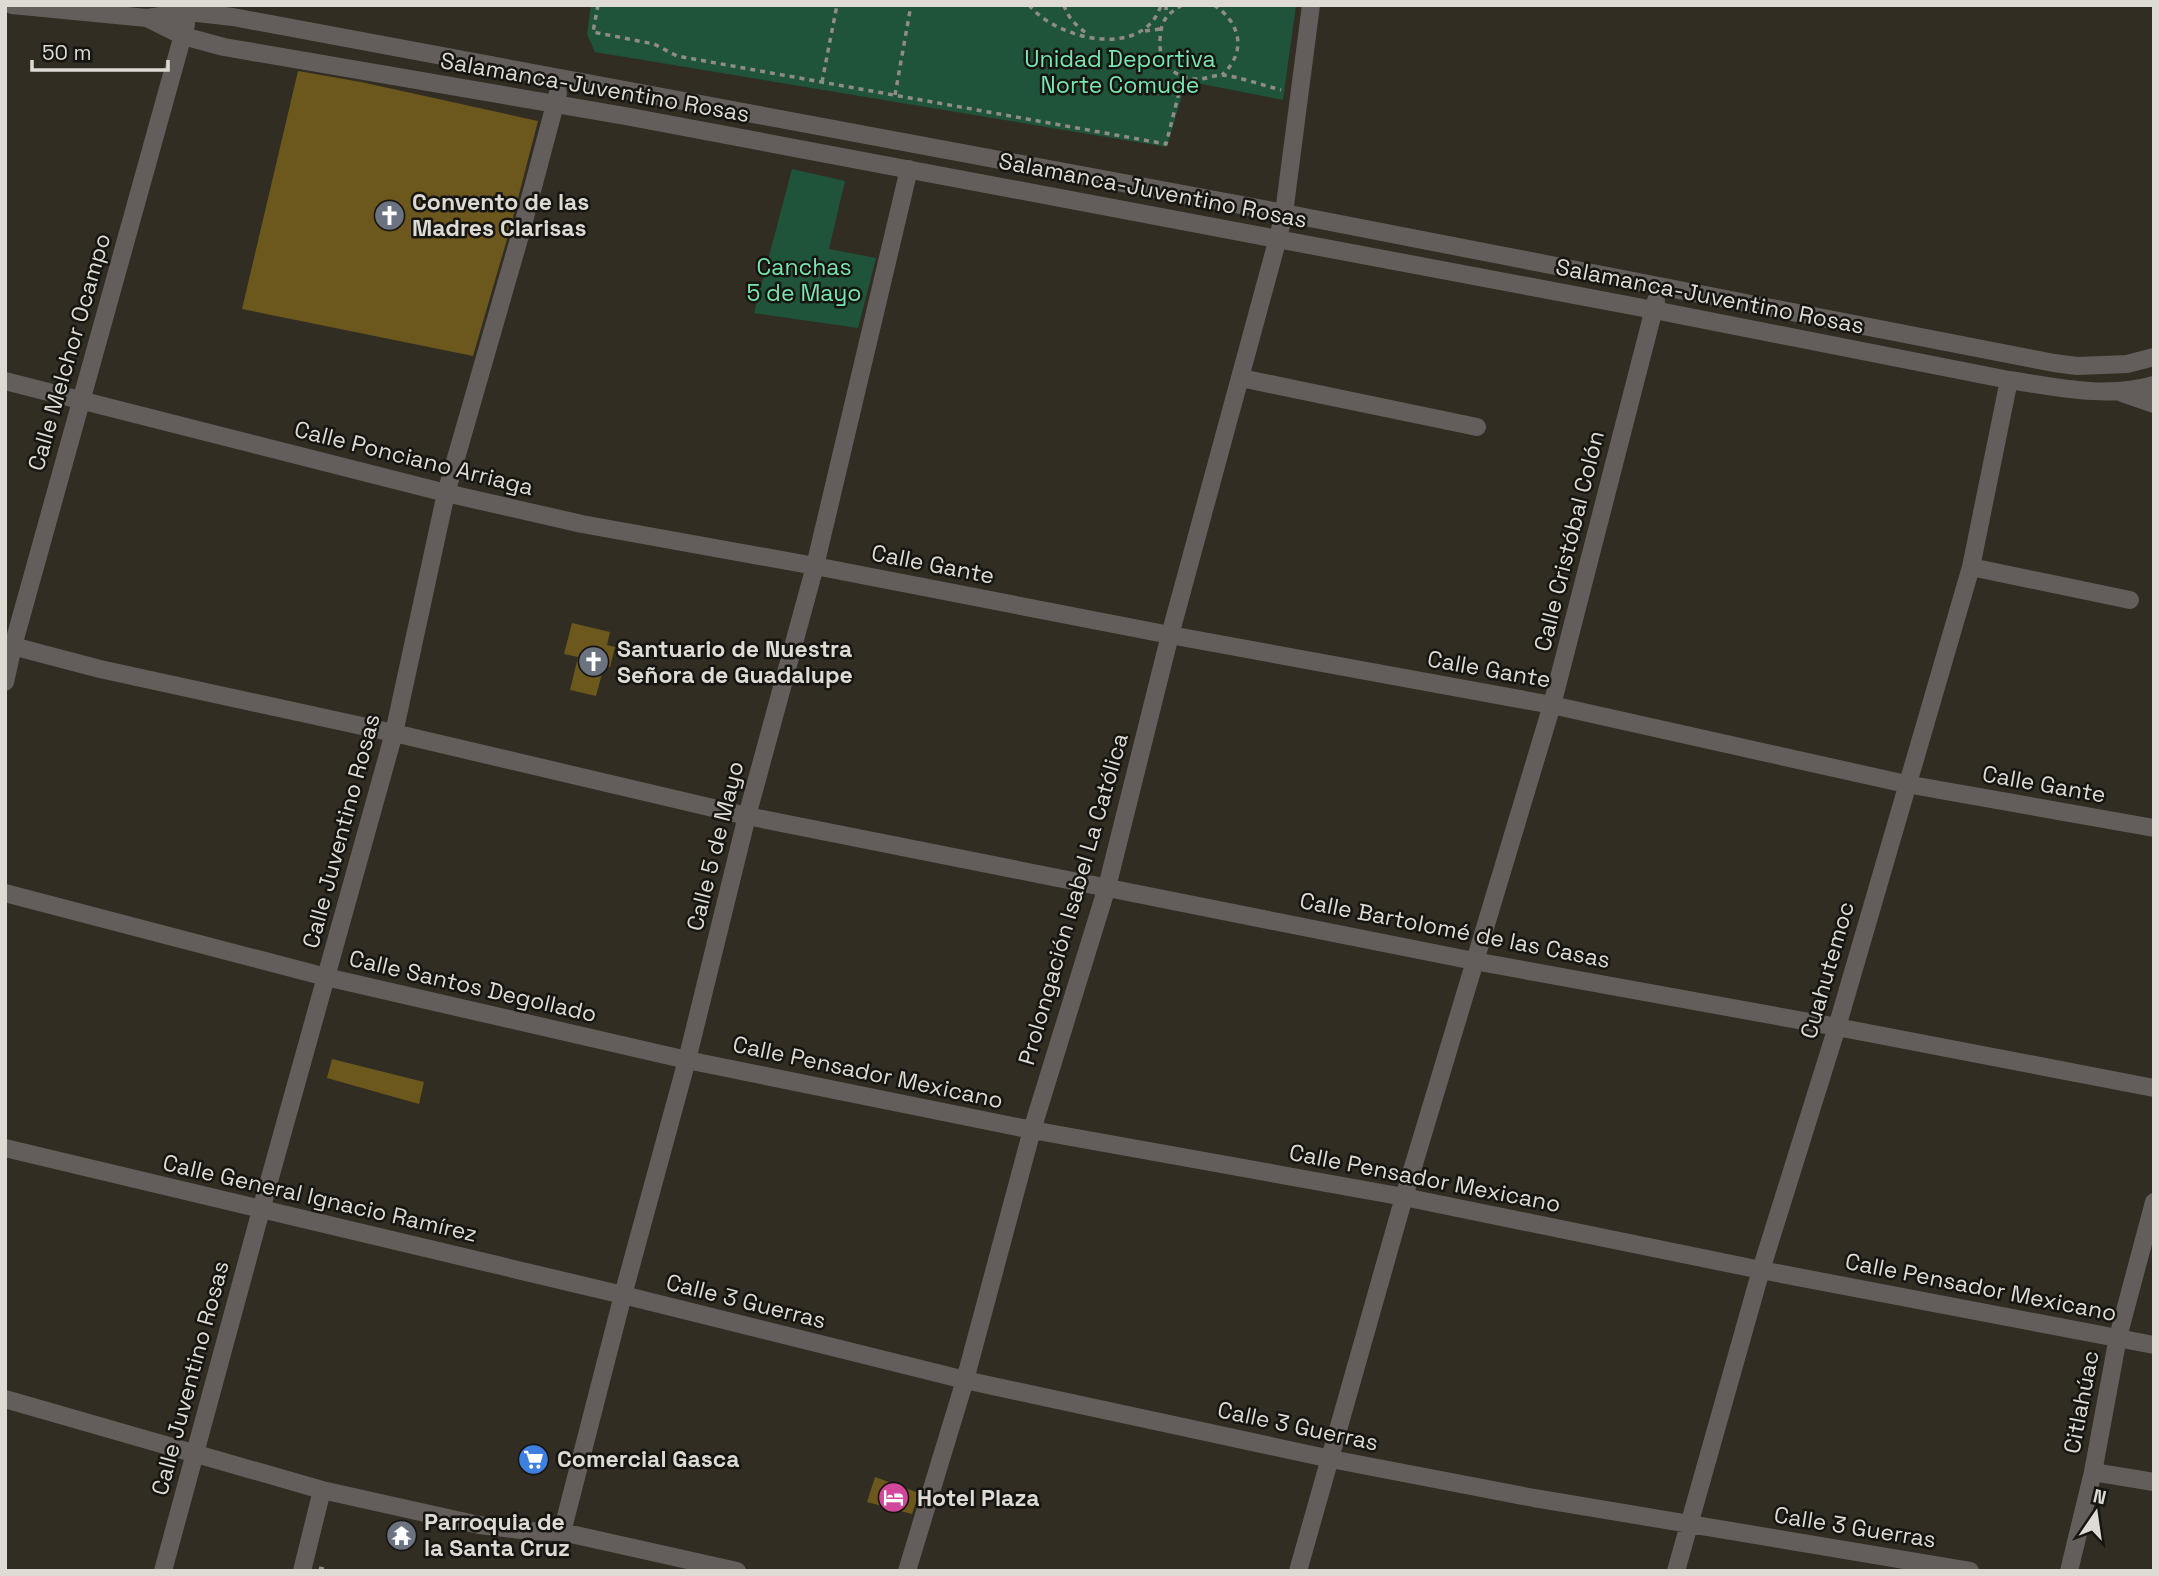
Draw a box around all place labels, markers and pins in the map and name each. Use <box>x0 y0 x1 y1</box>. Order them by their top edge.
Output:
place label: Convento de las Madres Clarisas <box>412 187 589 243</box>
church icon: Convento de las Madres Clarisas <box>372 198 406 232</box>
place label: Santuario de Nuestra Señora de Guadalupe <box>617 634 853 690</box>
church icon: Santuario de Nuestra Señora de Guadalupe <box>577 645 611 679</box>
supermarket icon: Comercial Gasca <box>517 1442 551 1476</box>
place label: Comercial Gasca <box>557 1444 740 1474</box>
hotel icon: Hotel Plaza <box>877 1481 911 1515</box>
place label: Hotel Plaza <box>917 1483 1040 1513</box>
place label: Parroquia de la Santa Cruz <box>424 1507 570 1563</box>
temple icon: Parroquia de la Santa Cruz <box>384 1518 418 1552</box>

